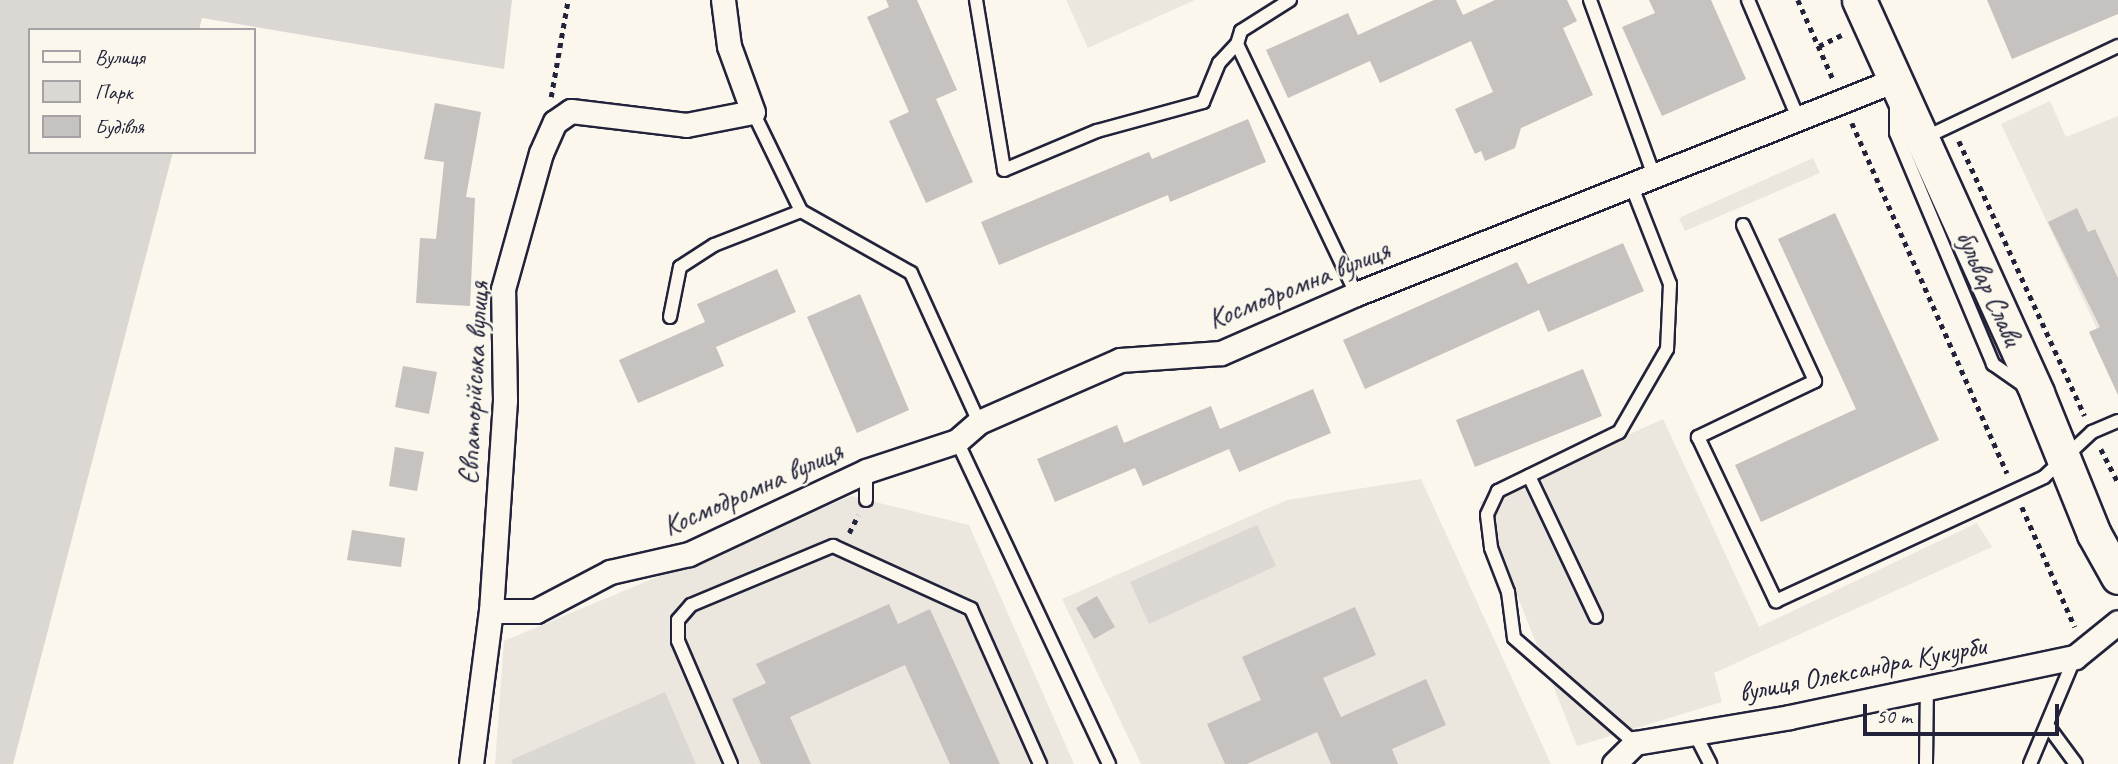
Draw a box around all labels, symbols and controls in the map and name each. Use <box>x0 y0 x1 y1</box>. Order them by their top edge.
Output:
legend <box>28 28 256 154</box>
text: Вулиця <box>95 44 145 70</box>
text: Парк <box>95 79 132 105</box>
text: Будівля <box>95 114 144 140</box>
street label: бульвар Слави <box>1948 223 2030 353</box>
street label: Космодромна вулиця <box>1203 233 1395 337</box>
street label: Євпаторійська вулиця <box>452 280 496 486</box>
street label: Космодромна вулиця <box>657 434 849 544</box>
street label: вулиця Олександра Кукурби <box>1736 629 1988 709</box>
scale bar <box>1866 690 2062 734</box>
text: 50 m <box>1876 703 1912 729</box>

